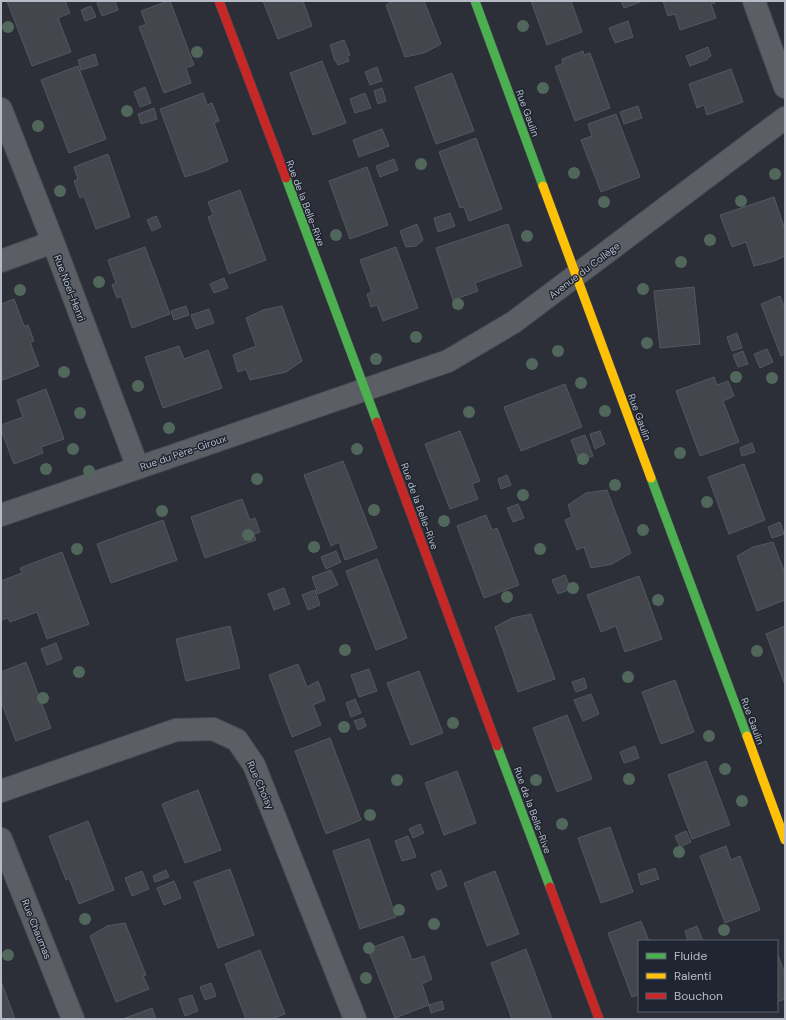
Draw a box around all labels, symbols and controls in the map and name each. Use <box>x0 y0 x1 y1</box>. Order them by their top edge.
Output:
street label: Rue Gaulin <box>513 88 542 139</box>
street label: Rue de la Belle-Rive <box>283 158 328 248</box>
street label: Avenue du Collège <box>546 239 623 301</box>
street label: Rue Noel-Henri <box>51 253 88 323</box>
street label: Rue Gaulin <box>625 392 654 443</box>
street label: Rue du Père-Giroux <box>138 432 228 473</box>
street label: Rue de la Belle-Rive <box>398 461 441 552</box>
street label: Rue Gaulin <box>738 696 767 747</box>
street label: Rue Choisy <box>244 759 277 812</box>
street label: Rue de la Belle-Rive <box>511 765 554 856</box>
street label: Rue Chaumas <box>19 897 54 961</box>
legend <box>638 940 778 1012</box>
text: Fluide <box>674 948 707 964</box>
text: Ralenti <box>674 968 712 984</box>
text: Bouchon <box>674 988 723 1004</box>

